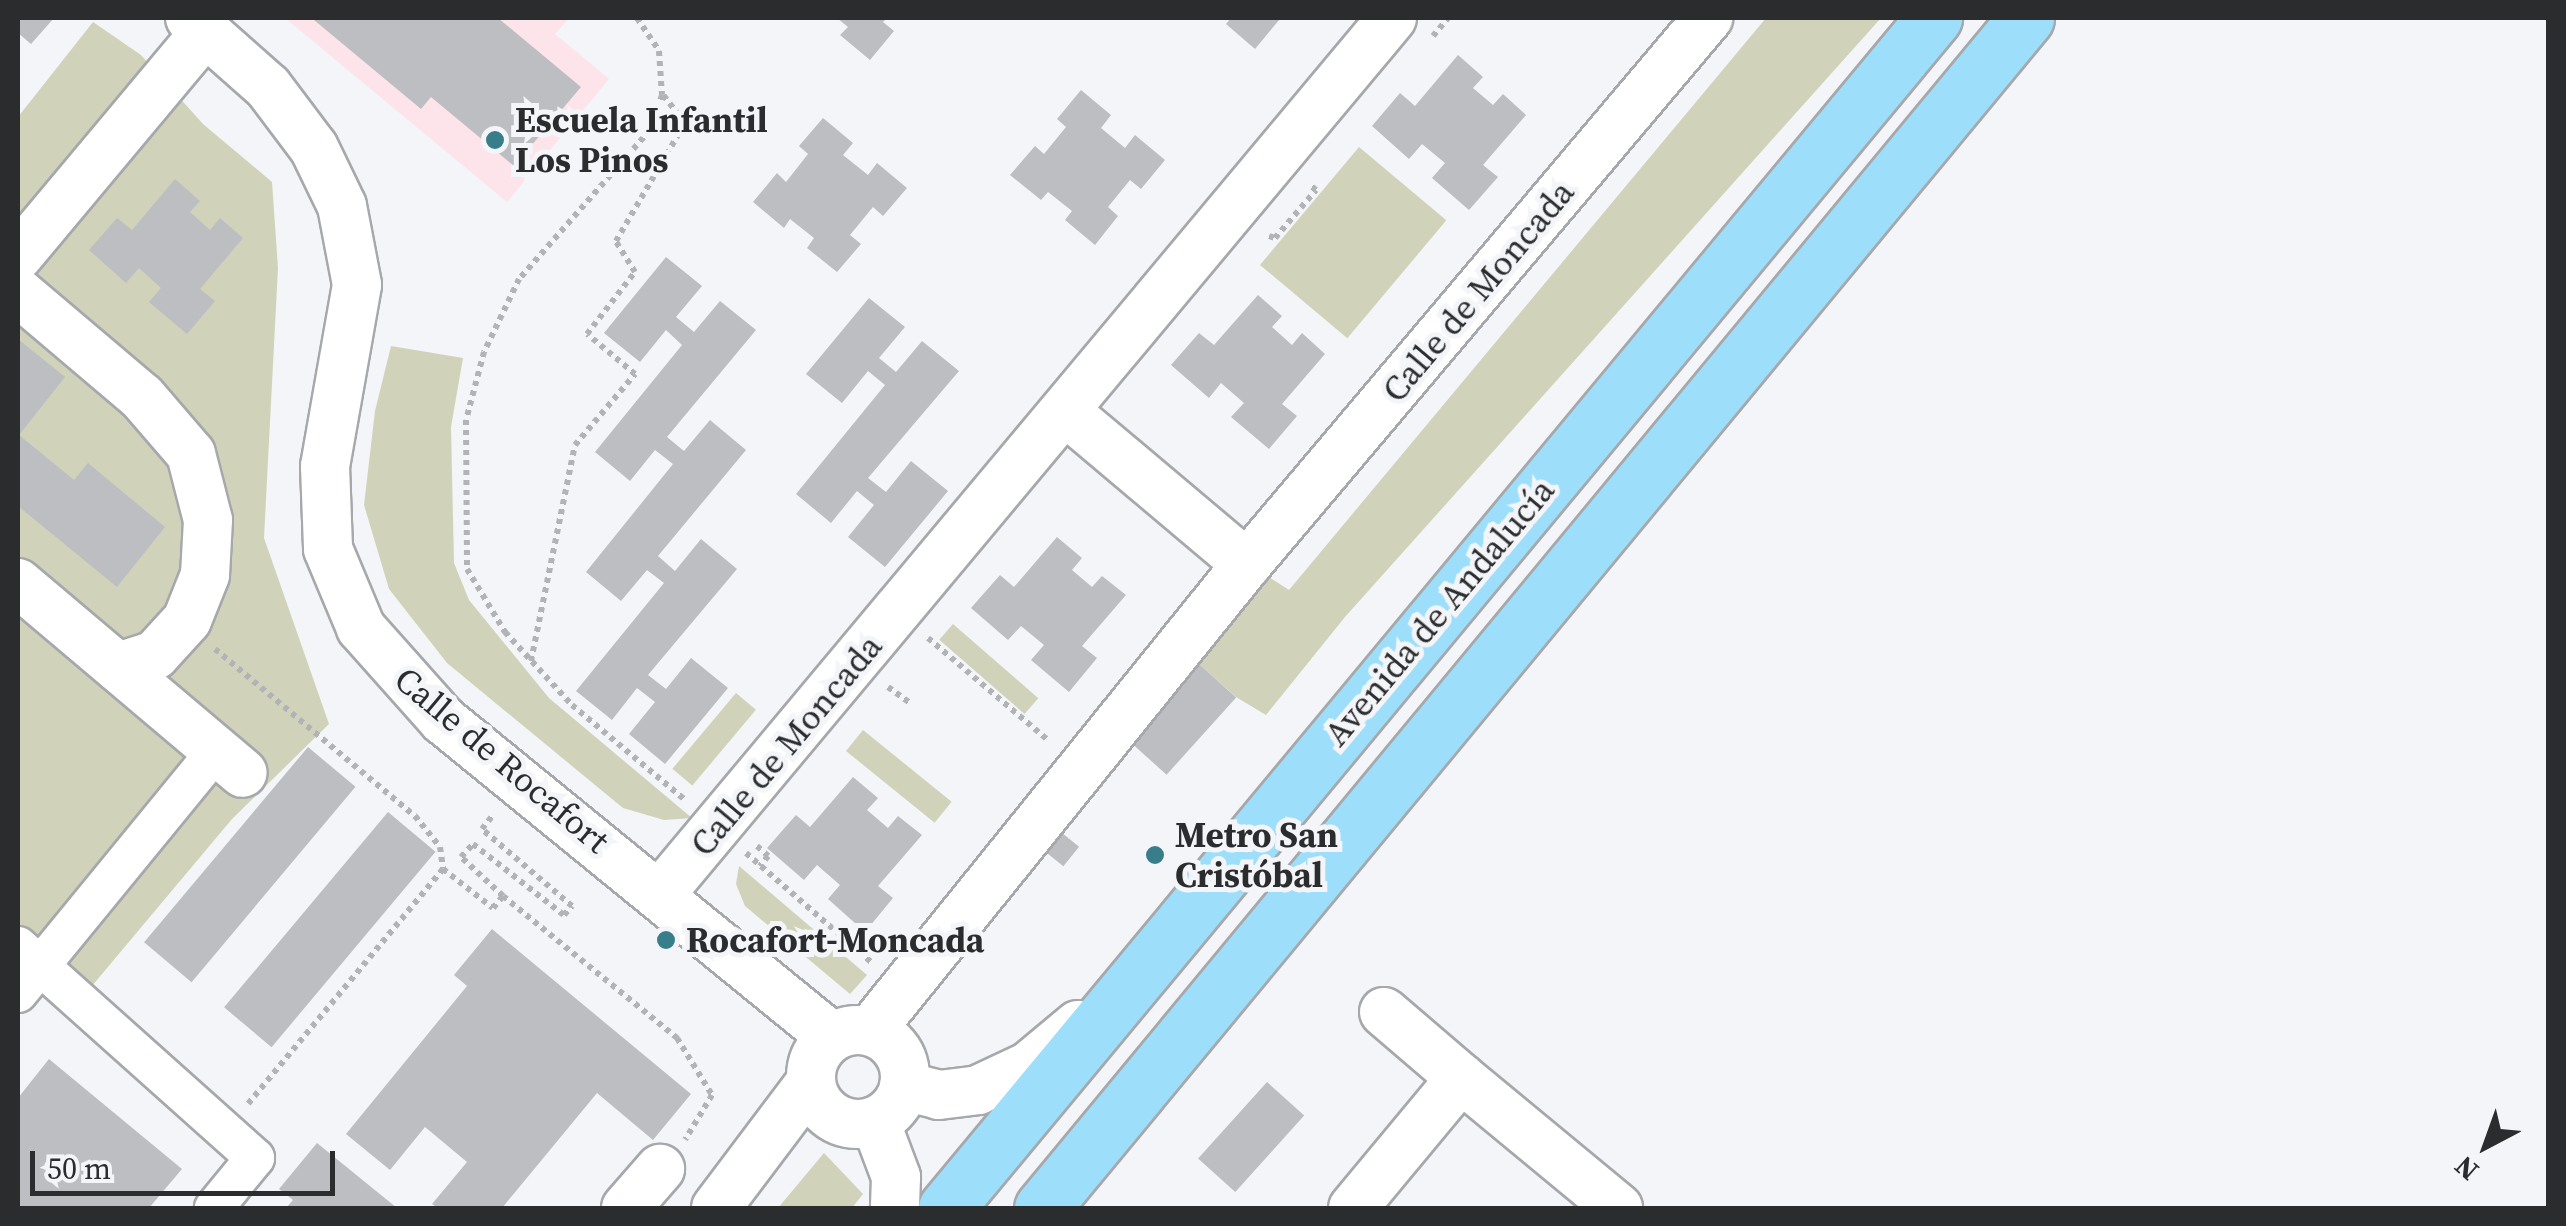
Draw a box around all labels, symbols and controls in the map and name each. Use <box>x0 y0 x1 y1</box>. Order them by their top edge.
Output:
place label: Escuela Infantil Los Pinos <box>515 99 768 181</box>
marker: Escuela Infantil Los Pinos <box>484 129 506 151</box>
street label: Calle de Moncada <box>1373 172 1583 410</box>
street label: Avenida de Andalucía <box>1315 470 1563 754</box>
street label: Calle de Moncada <box>681 626 891 864</box>
street label: Calle de Rocafort <box>386 658 618 862</box>
place label: Metro San Cristóbal <box>1175 814 1338 896</box>
marker: Metro San Cristóbal <box>1144 844 1166 866</box>
place label: Rocafort-Moncada <box>686 919 984 961</box>
marker: Rocafort-Moncada <box>655 929 677 951</box>
north arrow <box>2436 1096 2536 1196</box>
scale bar <box>35 1131 340 1193</box>
text: 50 m <box>47 1148 111 1189</box>
text: N <box>2446 1148 2486 1190</box>

